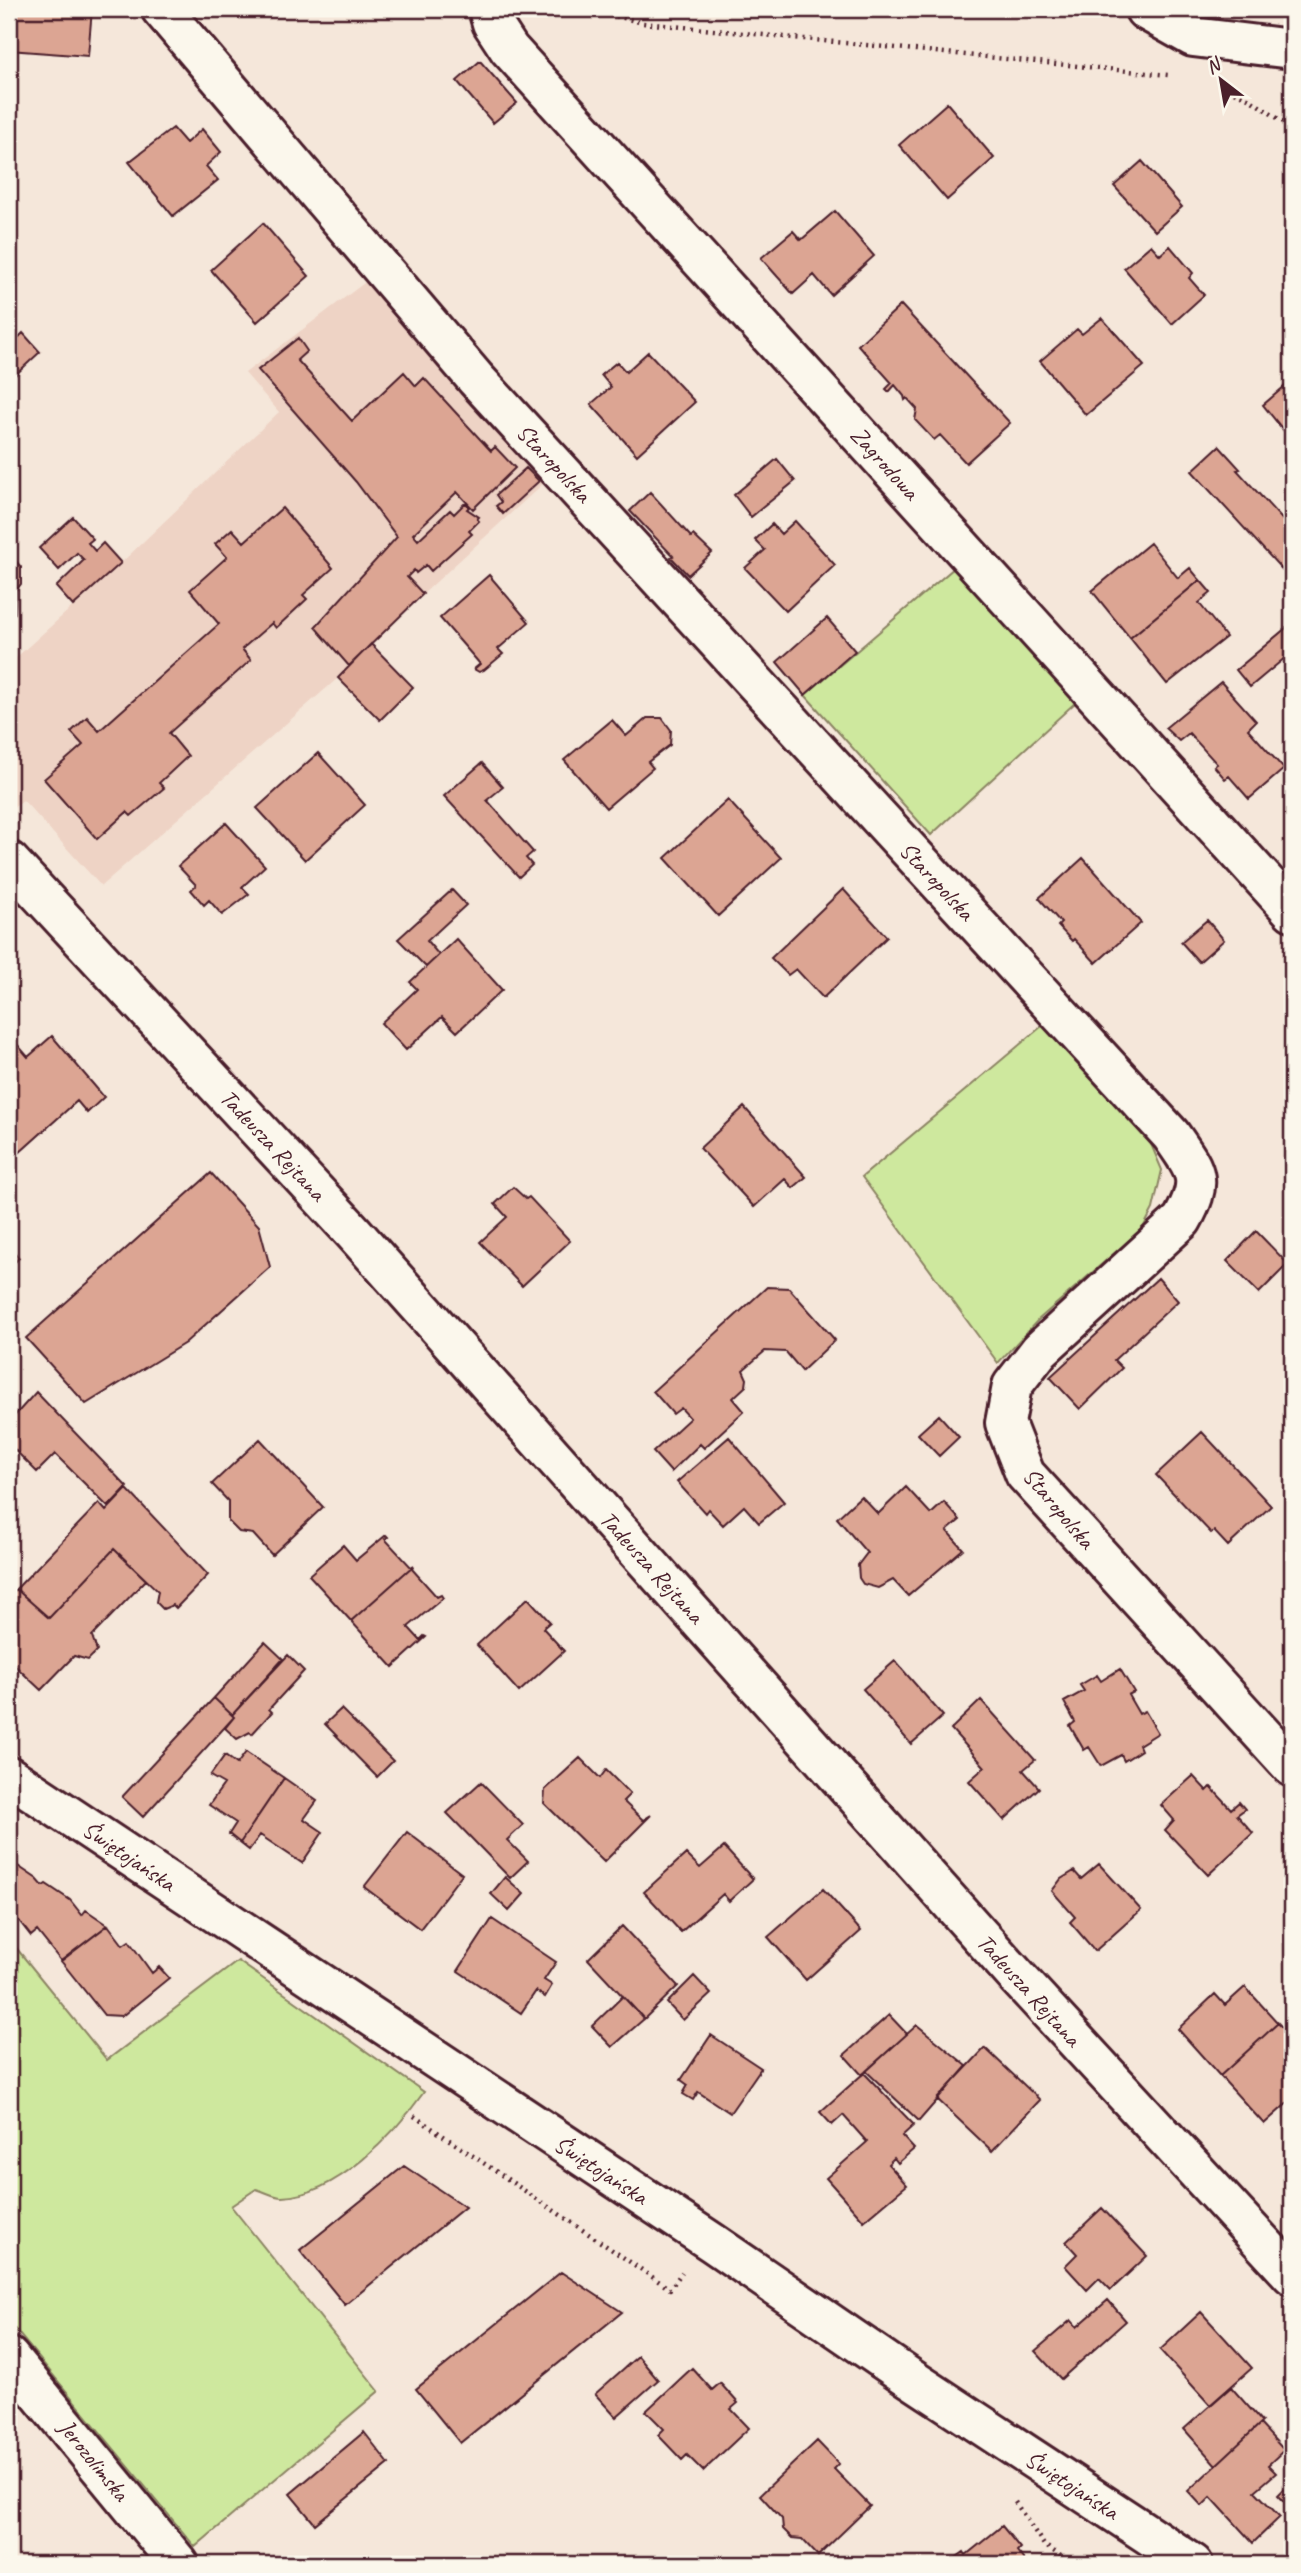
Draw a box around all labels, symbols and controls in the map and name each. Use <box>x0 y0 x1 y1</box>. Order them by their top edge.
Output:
north arrow <box>1186 46 1256 116</box>
text: N <box>1202 51 1227 80</box>
street label: Staropolska <box>510 417 599 510</box>
street label: Zagrodowa <box>844 420 927 507</box>
street label: Staropolska <box>893 835 982 928</box>
street label: Tadeusza Rejtana <box>214 1083 333 1208</box>
street label: Staropolska <box>1016 1461 1103 1556</box>
street label: Tadeusza Rejtana <box>593 1504 712 1631</box>
street label: Świętojańska <box>77 1814 182 1899</box>
street label: Tadeusza Rejtana <box>970 1927 1089 2054</box>
street label: Świętojańska <box>548 2129 655 2212</box>
street label: Jerozolimska <box>51 2412 137 2508</box>
street label: Świętojańska <box>1019 2444 1126 2527</box>

